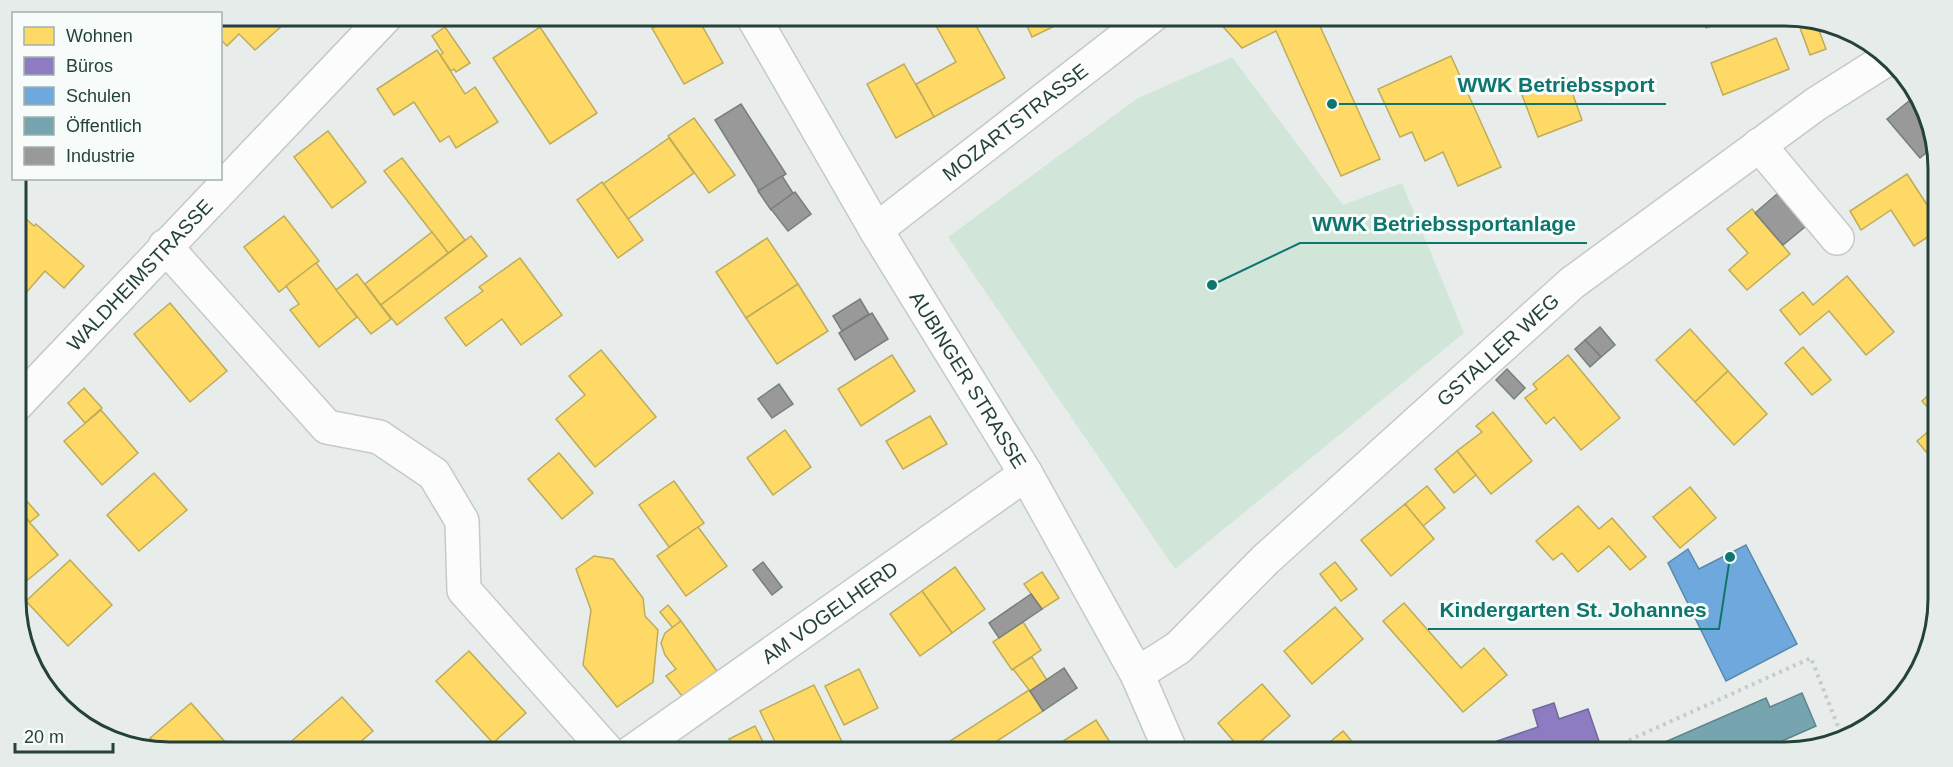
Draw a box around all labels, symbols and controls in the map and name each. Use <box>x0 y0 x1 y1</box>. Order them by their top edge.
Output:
legend <box>12 12 222 180</box>
text: Wohnen <box>66 26 133 46</box>
text: Büros <box>66 56 113 76</box>
street label: MOZARTSTRASSE <box>938 59 1092 185</box>
callout: WWK Betriebssport <box>1445 65 1666 104</box>
text: WWK Betriebssport <box>1457 73 1655 96</box>
text: Schulen <box>66 86 131 106</box>
text: Öffentlich <box>66 116 142 136</box>
text: Industrie <box>66 146 135 166</box>
street label: WALDHEIMSTRASSE <box>63 195 217 355</box>
callout: WWK Betriebssportanlage <box>1300 204 1587 243</box>
text: WWK Betriebssportanlage <box>1312 212 1576 235</box>
street label: AUBINGER STRASSE <box>905 287 1031 472</box>
street label: GSTALLER WEG <box>1432 289 1563 410</box>
street label: AM VOGELHERD <box>758 557 902 668</box>
callout: Kindergarten St. Johannes <box>1428 590 1719 629</box>
text: Kindergarten St. Johannes <box>1439 598 1707 621</box>
scale bar <box>15 716 112 754</box>
text: 20 m <box>24 727 64 747</box>

